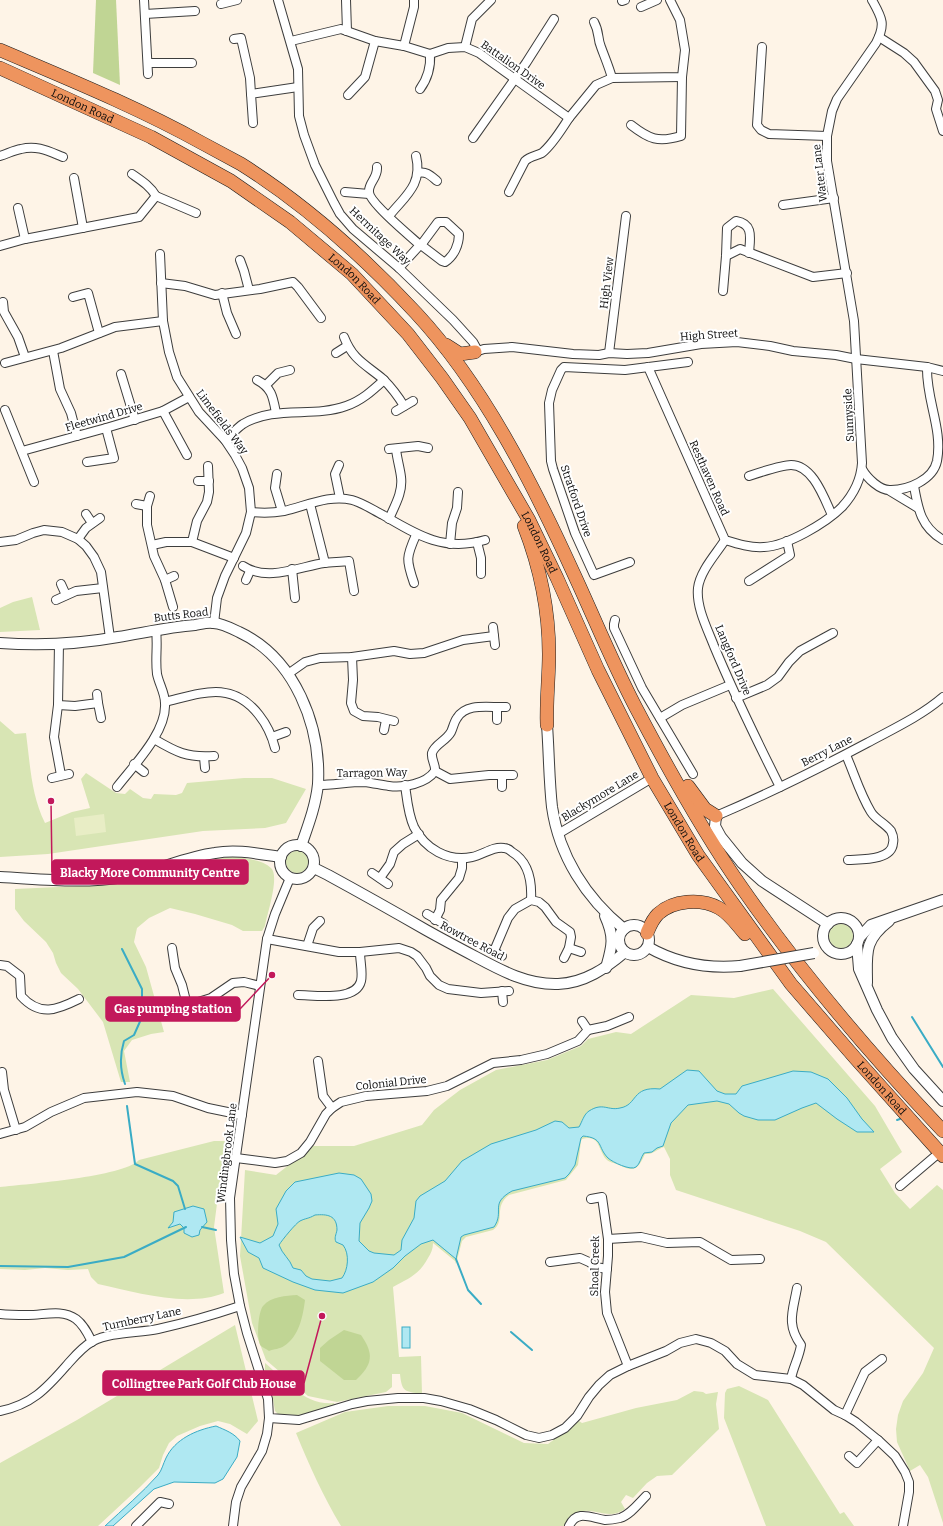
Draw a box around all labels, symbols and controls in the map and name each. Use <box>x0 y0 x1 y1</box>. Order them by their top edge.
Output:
street label: Battalion Drive <box>478 38 548 92</box>
street label: London Road <box>50 86 116 126</box>
street label: Water Lane <box>810 143 830 203</box>
street label: Hermitage Way <box>347 204 413 268</box>
street label: London Road <box>326 251 383 307</box>
street label: High View <box>597 256 617 310</box>
street label: High Street <box>680 326 738 344</box>
street label: Limefields Way <box>193 387 251 457</box>
street label: Sunnyside <box>841 388 857 442</box>
street label: Fleetwind Drive <box>64 400 144 434</box>
street label: Resthaven Road <box>687 438 732 518</box>
street label: Stratford Drive <box>558 463 594 539</box>
street label: London Road <box>519 509 560 576</box>
street label: Butts Road <box>153 605 210 625</box>
street label: Langford Drive <box>712 623 754 697</box>
street label: Berry Lane <box>799 733 855 769</box>
street label: Tarragon Way <box>337 766 407 780</box>
street label: Blackymore Lane <box>559 768 641 824</box>
street label: London Road <box>661 800 707 865</box>
callout: Blacky More Community Centre <box>52 860 248 884</box>
text: Blacky More Community Centre <box>60 866 240 880</box>
street label: Rowtree Road <box>438 919 507 964</box>
callout: Gas pumping station <box>106 997 240 1021</box>
text: Gas pumping station <box>114 1002 232 1016</box>
street label: London Road <box>855 1058 909 1118</box>
street label: Colonial Drive <box>355 1073 427 1093</box>
street label: Windingbrook Lane <box>214 1102 240 1204</box>
street label: Shoal Creek <box>588 1235 602 1297</box>
street label: Turnberry Lane <box>102 1304 182 1334</box>
callout: Collingtree Park Golf Club House <box>103 1371 304 1395</box>
text: Collingtree Park Golf Club House <box>112 1377 297 1391</box>

